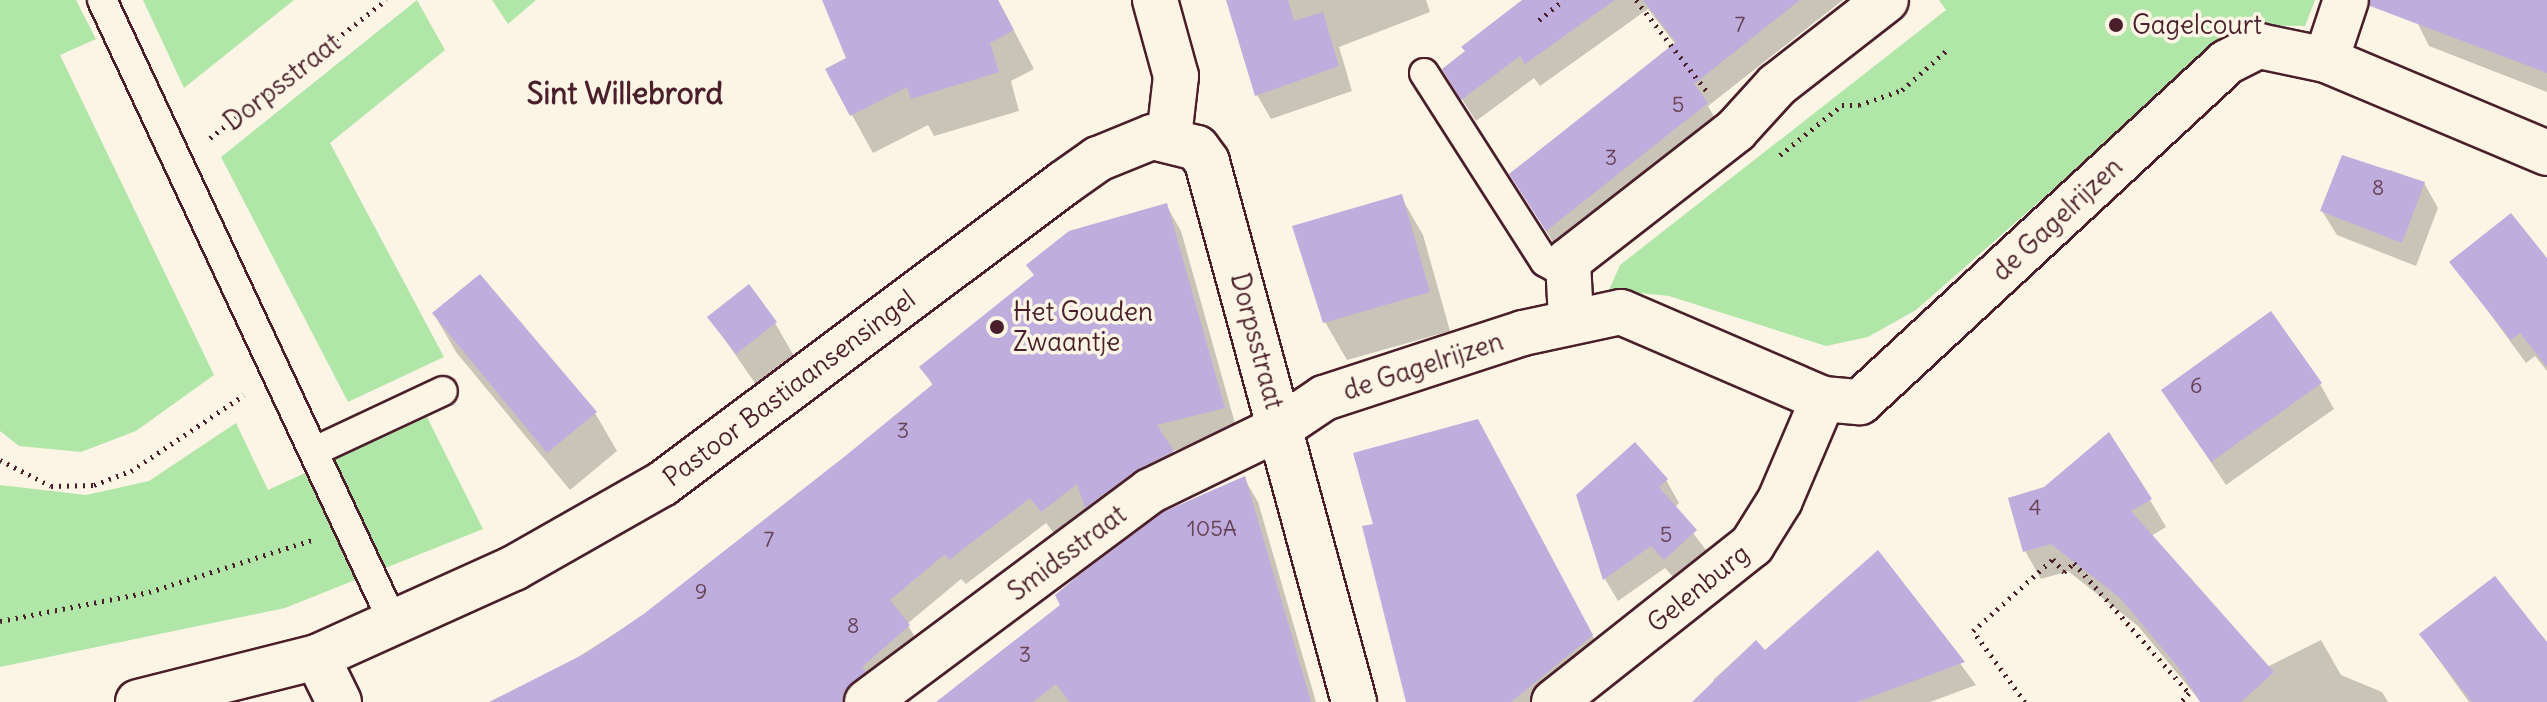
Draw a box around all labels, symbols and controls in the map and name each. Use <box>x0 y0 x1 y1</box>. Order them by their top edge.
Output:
place label: Gagelcourt <box>2132 9 2262 41</box>
house number: 7 <box>1735 12 1745 38</box>
marker: Gagelcourt <box>2107 16 2125 34</box>
street label: Dorpsstraat <box>217 27 347 137</box>
district label: Sint Willebrord <box>527 75 723 111</box>
house number: 5 <box>1672 92 1684 118</box>
house number: 3 <box>1605 145 1617 171</box>
street label: de Gagelrijzen <box>1985 151 2129 287</box>
house number: 8 <box>2372 175 2384 201</box>
street label: Dorpsstraat <box>1224 270 1290 412</box>
street label: Pastoor Bastiaansensingel <box>657 283 921 493</box>
place label: Het Gouden Zwaantje <box>1013 296 1153 358</box>
marker: Het Gouden Zwaantje <box>988 318 1006 336</box>
street label: de Gagelrijzen <box>1339 325 1507 407</box>
house number: 6 <box>2190 373 2202 399</box>
house number: 3 <box>897 418 909 444</box>
house number: 4 <box>2029 495 2041 521</box>
street label: Smidsstraat <box>1002 499 1132 607</box>
house number: 105A <box>1187 516 1237 542</box>
house number: 5 <box>1660 522 1672 548</box>
house number: 7 <box>764 527 774 553</box>
street label: Gelenburg <box>1641 537 1755 639</box>
house number: 9 <box>695 579 707 605</box>
house number: 8 <box>847 613 859 639</box>
house number: 3 <box>1019 642 1031 668</box>

